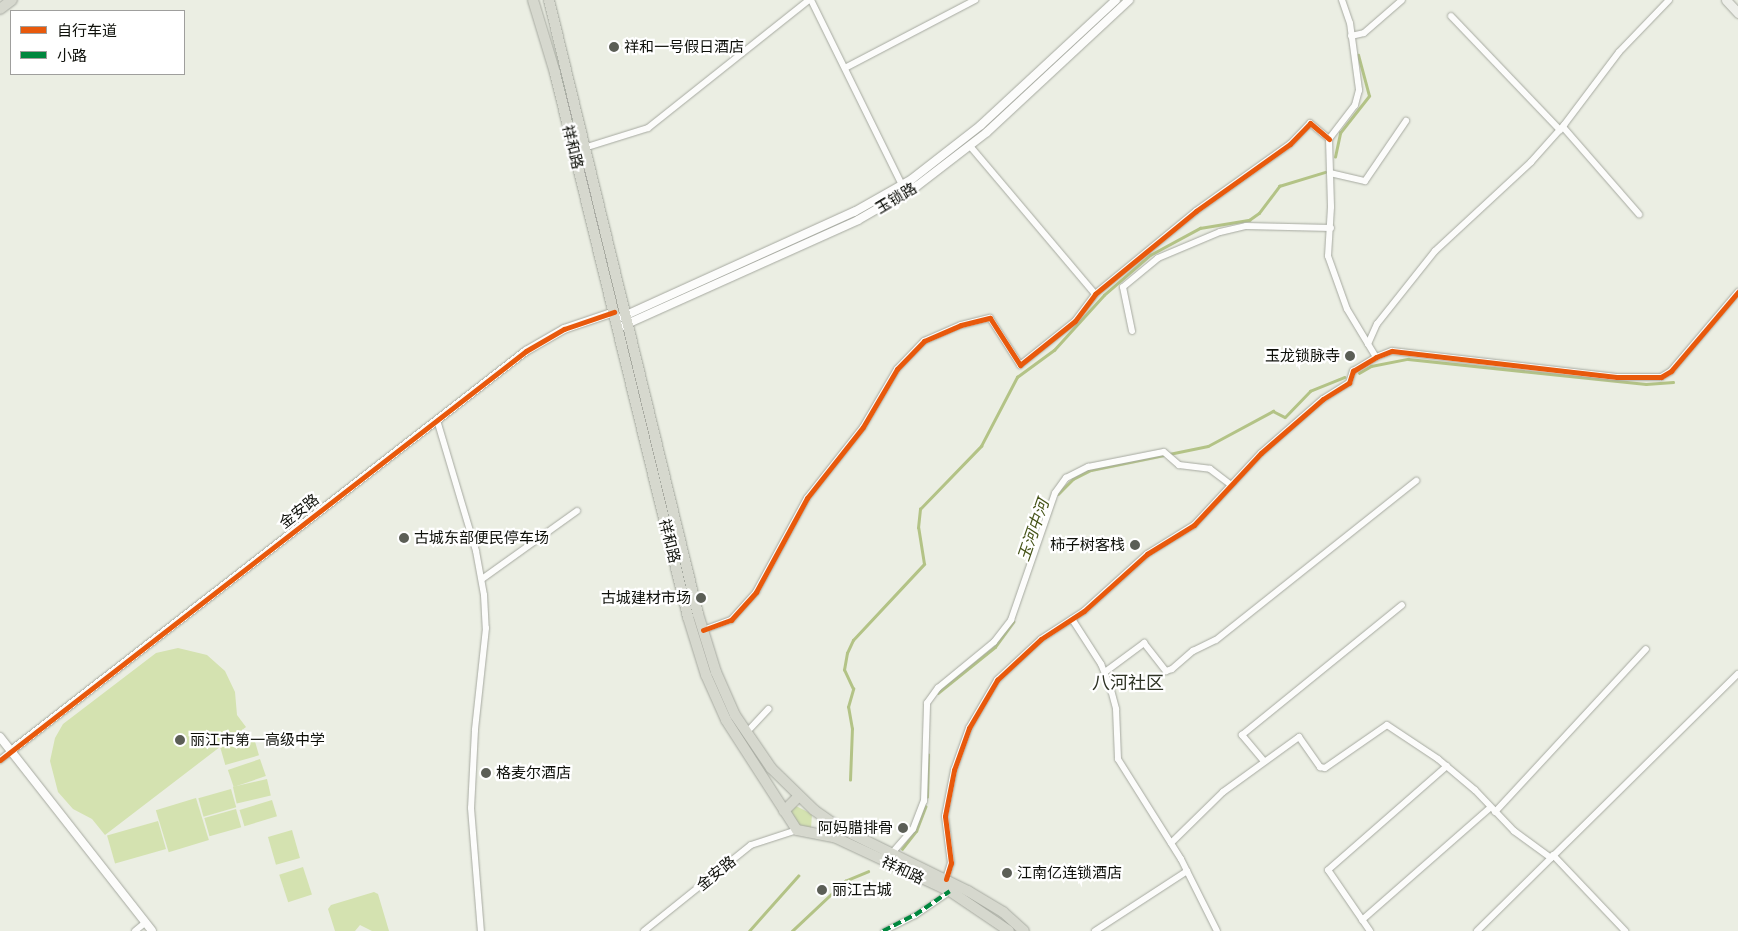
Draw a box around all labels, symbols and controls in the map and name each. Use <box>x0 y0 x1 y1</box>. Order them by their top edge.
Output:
legend <box>10 10 185 75</box>
text: 自行车道 <box>57 21 117 40</box>
place label: 祥和一号假日酒店 <box>624 38 744 56</box>
marker: 祥和一号假日酒店 <box>608 41 620 53</box>
text: 小路 <box>57 46 87 65</box>
street label: 祥和路 <box>559 123 587 171</box>
street label: 玉锁路 <box>872 179 920 217</box>
place label: 玉龙锁脉寺 <box>1265 347 1340 365</box>
marker: 玉龙锁脉寺 <box>1344 350 1356 362</box>
street label: 金安路 <box>276 490 322 532</box>
water label: 玉河中河 <box>1014 497 1052 563</box>
street label: 祥和路 <box>656 517 684 565</box>
place label: 古城东部便民停车场 <box>414 529 549 547</box>
marker: 古城东部便民停车场 <box>398 532 410 544</box>
place label: 柿子树客栈 <box>1050 536 1125 554</box>
marker: 柿子树客栈 <box>1129 539 1141 551</box>
place label: 古城建材市场 <box>601 589 691 607</box>
marker: 古城建材市场 <box>695 592 707 604</box>
district label: 八河社区 <box>1092 672 1164 694</box>
place label: 丽江市第一高级中学 <box>190 731 325 749</box>
marker: 丽江市第一高级中学 <box>174 734 186 746</box>
place label: 格麦尔酒店 <box>496 764 571 782</box>
marker: 格麦尔酒店 <box>480 767 492 779</box>
place label: 阿妈腊排骨 <box>818 819 893 837</box>
marker: 阿妈腊排骨 <box>897 822 909 834</box>
street label: 金安路 <box>693 852 739 894</box>
street label: 祥和路 <box>879 852 927 888</box>
place label: 江南亿连锁酒店 <box>1017 864 1122 882</box>
marker: 江南亿连锁酒店 <box>1001 867 1013 879</box>
place label: 丽江古城 <box>832 881 892 899</box>
marker: 丽江古城 <box>816 884 828 896</box>

